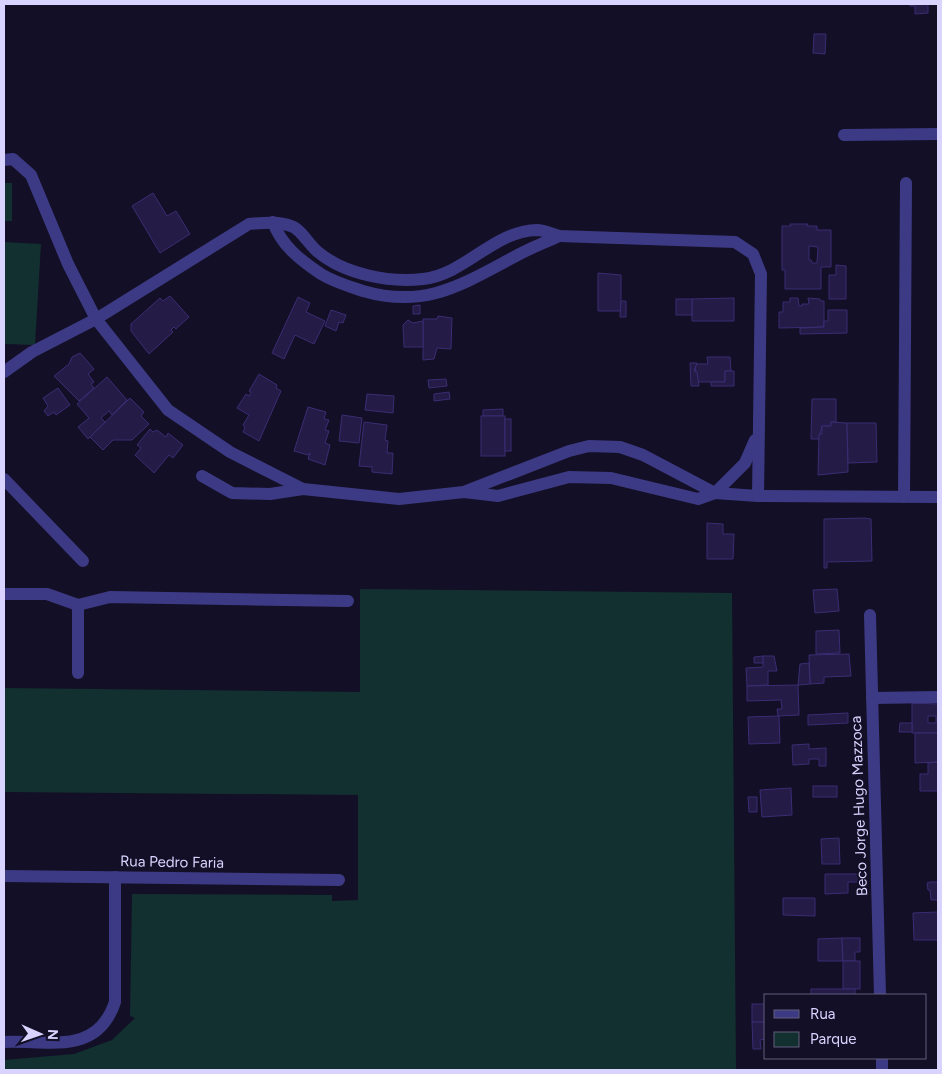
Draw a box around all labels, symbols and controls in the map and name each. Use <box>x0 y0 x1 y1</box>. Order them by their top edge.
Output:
street label: Beco Jorge Hugo Mazzoca <box>847 716 871 896</box>
street label: Rua Pedro Faria <box>120 852 224 872</box>
legend <box>764 994 927 1059</box>
text: Rua <box>810 1005 835 1023</box>
north arrow <box>15 1009 65 1059</box>
text: N <box>44 1029 61 1040</box>
text: Parque <box>810 1030 857 1048</box>

